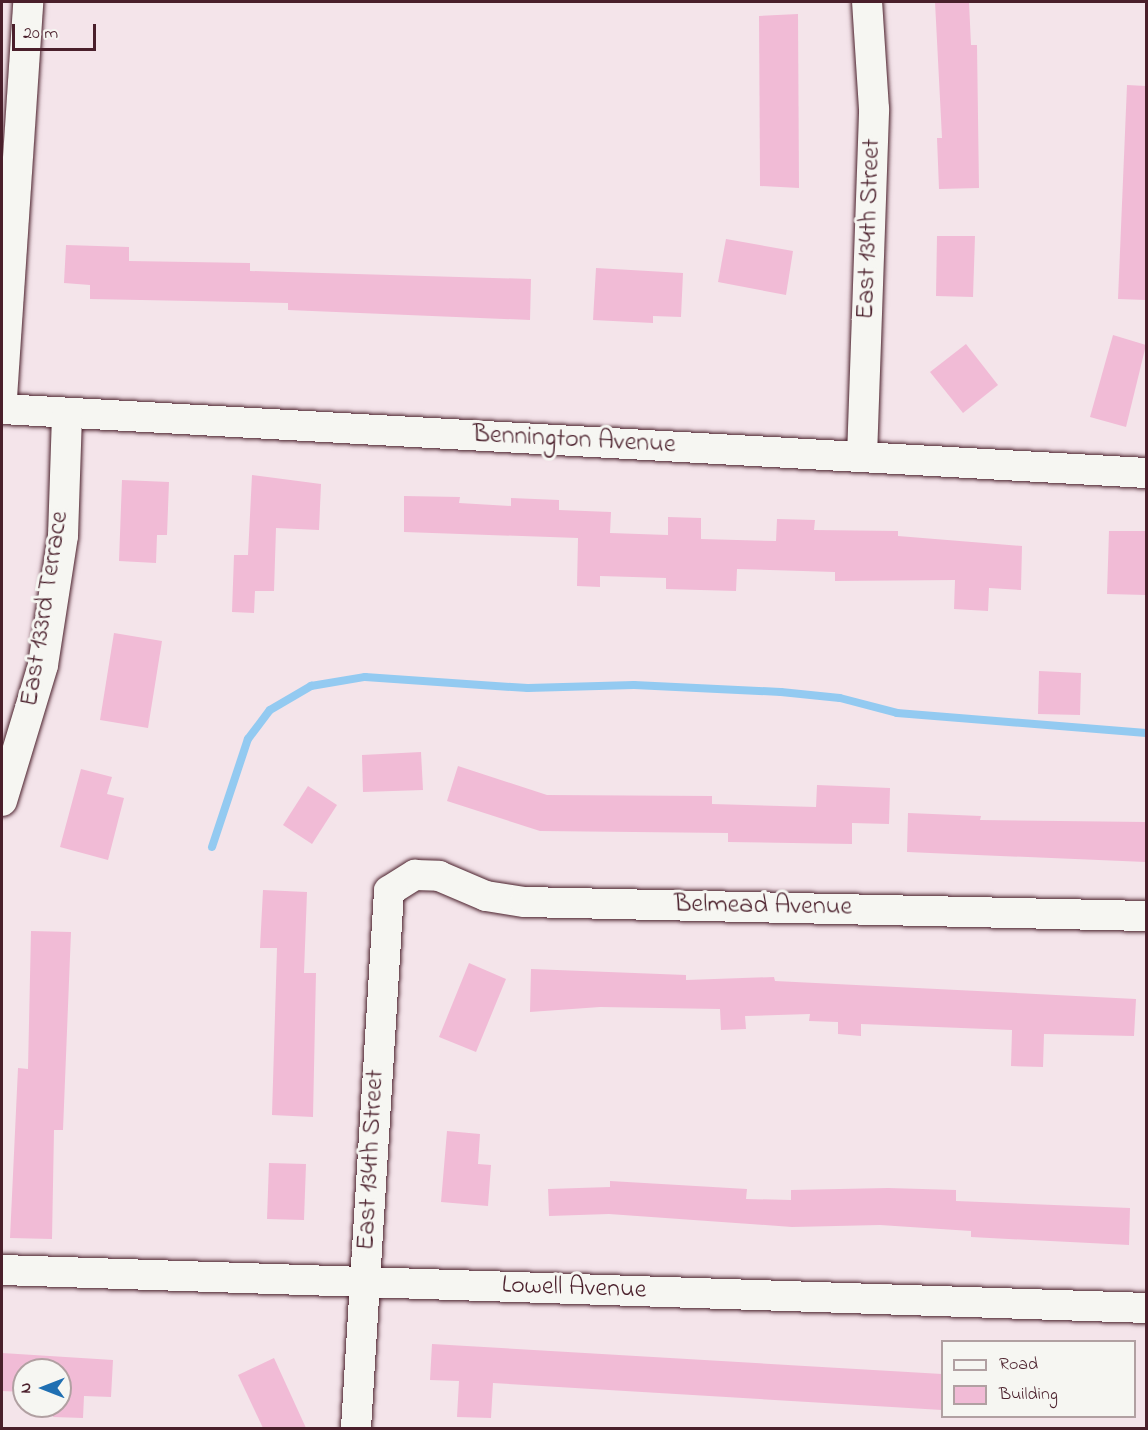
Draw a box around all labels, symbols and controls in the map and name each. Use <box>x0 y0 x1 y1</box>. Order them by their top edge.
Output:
scale bar <box>15 12 99 50</box>
text: 20 m <box>23 21 58 47</box>
street label: East 134th Street <box>851 138 889 320</box>
street label: Bennington Avenue <box>472 420 676 462</box>
street label: East 133rd Terrace <box>15 509 77 709</box>
street label: Belmead Avenue <box>674 890 852 924</box>
street label: East 134th Street <box>352 1069 392 1251</box>
street label: Lowell Avenue <box>501 1271 647 1307</box>
legend <box>941 1340 1136 1418</box>
text: Road <box>999 1352 1038 1378</box>
north arrow <box>12 1358 72 1418</box>
text: Building <box>999 1382 1058 1408</box>
text: N <box>14 1383 38 1393</box>

